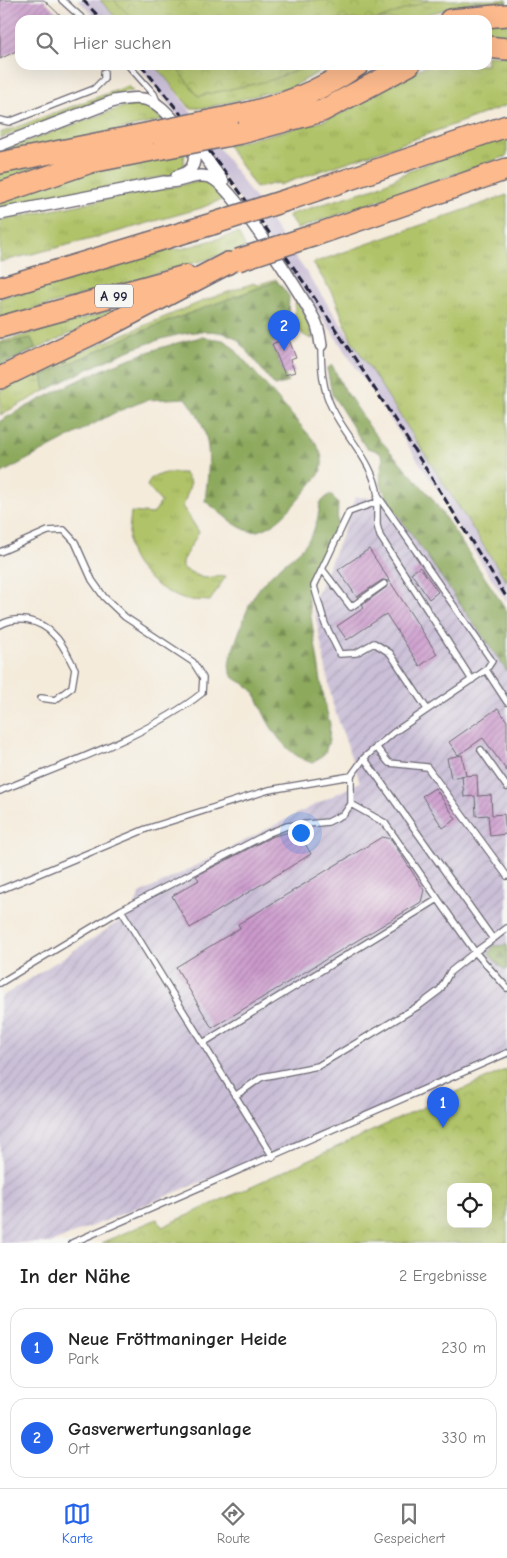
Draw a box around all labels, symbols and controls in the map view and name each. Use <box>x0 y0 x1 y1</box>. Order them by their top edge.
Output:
search box <box>15 15 492 70</box>
icon: search <box>33 29 61 57</box>
text: Hier suchen <box>73 32 171 54</box>
road number: A 99 <box>95 284 133 308</box>
pin: 2 <box>268 310 300 351</box>
your location <box>288 820 314 846</box>
pin: 1 <box>427 1087 459 1128</box>
map controls <box>447 1183 492 1228</box>
button: locate <box>447 1183 492 1228</box>
text: In der Nähe <box>20 1264 130 1288</box>
text: 2 Ergebnisse <box>399 1267 487 1285</box>
text: Neue Fröttmaninger Heide <box>68 1328 287 1350</box>
text: 1 <box>34 1339 40 1357</box>
text: 230 m <box>441 1339 486 1357</box>
text: Park <box>68 1350 99 1368</box>
text: Gasverwertungsanlage <box>68 1418 251 1440</box>
text: 2 <box>33 1429 41 1447</box>
text: 330 m <box>441 1429 486 1447</box>
text: Ort <box>68 1440 89 1458</box>
tab: Karte <box>62 1500 93 1547</box>
tab: Route <box>217 1500 250 1547</box>
tab: Gespeichert <box>374 1500 445 1547</box>

